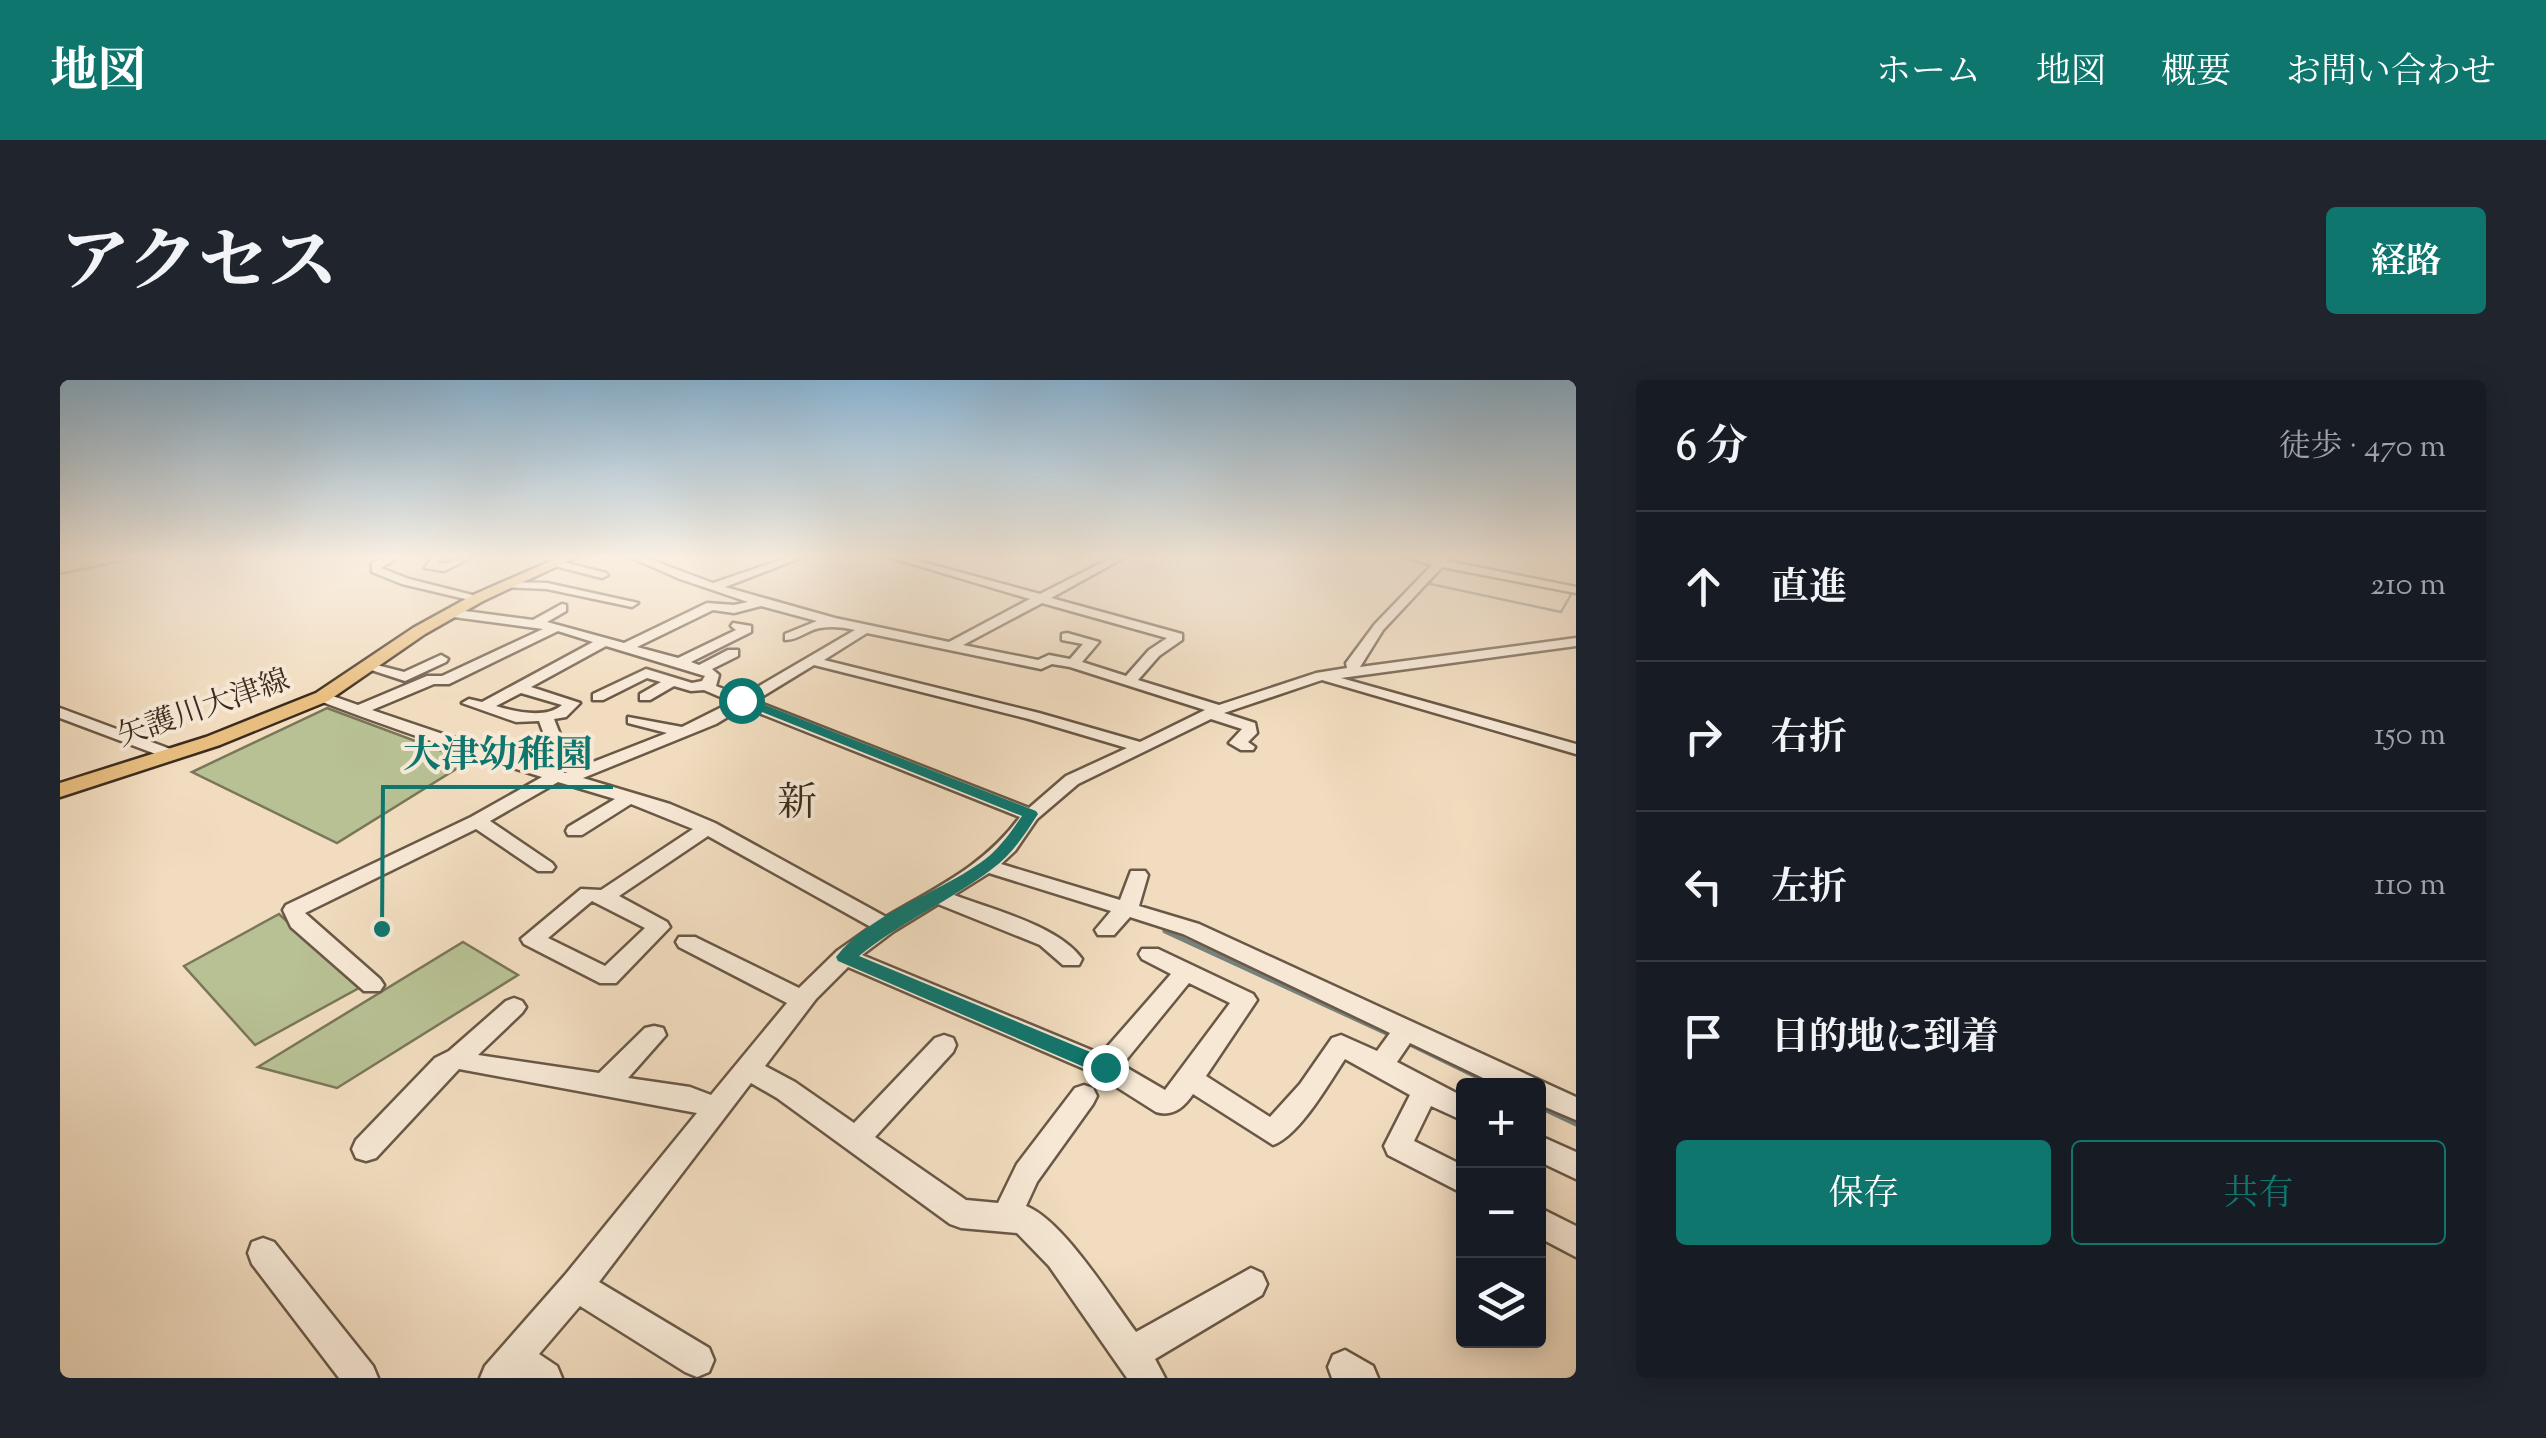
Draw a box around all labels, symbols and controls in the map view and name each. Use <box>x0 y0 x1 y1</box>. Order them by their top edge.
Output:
text: 地図 <box>50 40 146 109</box>
text: ホーム <box>1876 48 1981 99</box>
text: 地図 <box>2036 48 2106 99</box>
text: 概要 <box>2161 48 2231 99</box>
text: お問い合わせ <box>2286 48 2496 99</box>
button: 経路 <box>2326 207 2486 314</box>
text: アクセス <box>60 217 338 317</box>
text: 6 分 <box>1676 419 1748 479</box>
text: 徒歩 · 470 m <box>2279 425 2446 471</box>
icon: ahead <box>1676 559 1731 614</box>
text: 直進 <box>1771 563 1847 617</box>
text: 210 m <box>2370 563 2446 609</box>
street label: 矢護川大津線 <box>112 660 296 759</box>
route start <box>719 678 765 724</box>
icon: right <box>1676 709 1731 764</box>
text: 右折 <box>1771 713 1847 767</box>
text: 150 m <box>2374 713 2446 759</box>
callout: 大津幼稚園 <box>383 719 613 787</box>
text: 大津幼稚園 <box>403 731 593 785</box>
district label: 新 <box>777 777 817 834</box>
icon: left <box>1676 859 1731 914</box>
text: 左折 <box>1771 863 1847 917</box>
text: 110 m <box>2374 863 2446 909</box>
icon: arrive <box>1676 1009 1731 1064</box>
text: 目的地に到着 <box>1771 1013 1999 1067</box>
route end <box>1083 1045 1129 1091</box>
map controls <box>1456 1078 1546 1348</box>
button: + <box>1456 1078 1546 1168</box>
button: 保存 <box>1676 1140 2051 1245</box>
button: 共有 <box>2071 1140 2446 1245</box>
button: − <box>1456 1168 1546 1258</box>
button: layers <box>1456 1258 1546 1348</box>

